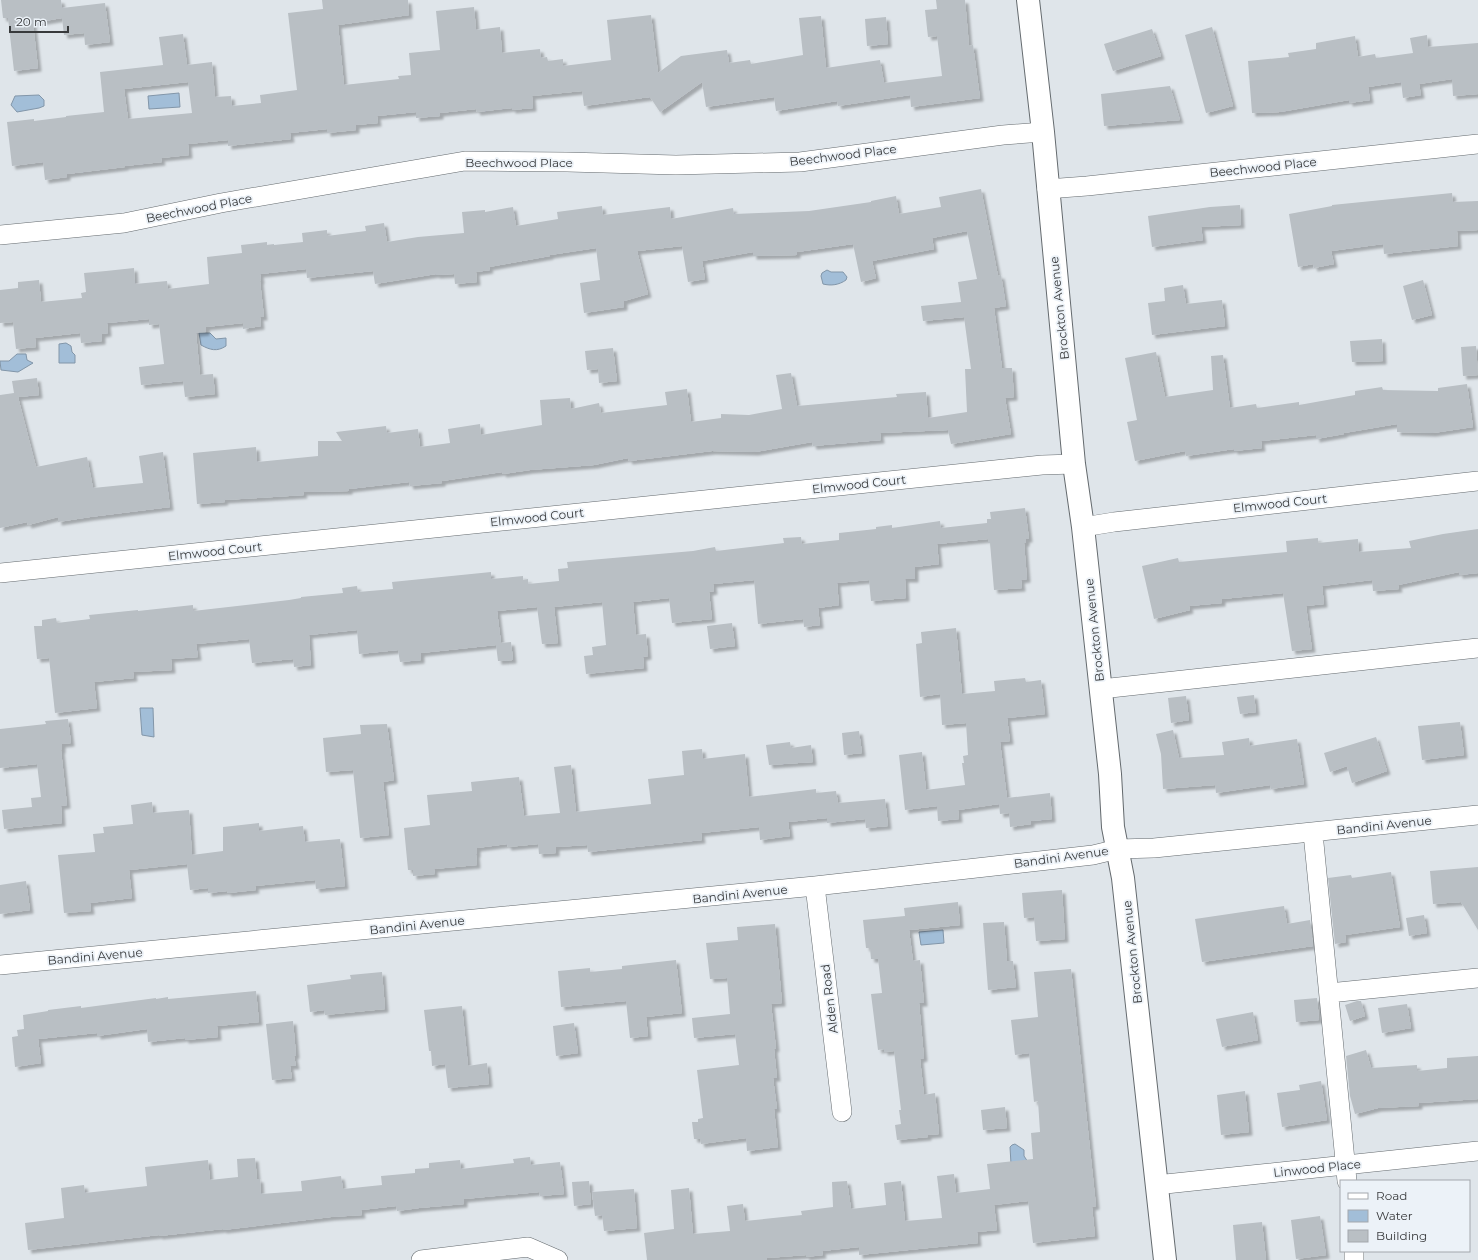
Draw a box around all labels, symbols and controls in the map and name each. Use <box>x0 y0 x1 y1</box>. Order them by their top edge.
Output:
scale bar <box>10 8 68 34</box>
text: 20 m <box>16 14 47 29</box>
street label: Beechwood Place <box>789 141 897 169</box>
street label: Beechwood Place <box>1209 154 1317 180</box>
street label: Beechwood Place <box>465 155 573 170</box>
street label: Beechwood Place <box>145 190 253 226</box>
street label: Brockton Avenue <box>1046 256 1072 360</box>
street label: Elmwood Court <box>811 472 907 496</box>
street label: Elmwood Court <box>1232 491 1328 515</box>
street label: Elmwood Court <box>489 505 585 529</box>
street label: Elmwood Court <box>167 539 263 563</box>
street label: Brockton Avenue <box>1081 578 1107 682</box>
street label: Bandini Avenue <box>1336 813 1432 837</box>
street label: Bandini Avenue <box>1013 843 1109 871</box>
street label: Bandini Avenue <box>692 882 788 906</box>
street label: Brockton Avenue <box>1119 900 1145 1004</box>
street label: Bandini Avenue <box>369 913 465 937</box>
street label: Bandini Avenue <box>47 944 143 968</box>
street label: Alden Road <box>817 963 841 1035</box>
street label: Linwood Place <box>1273 1156 1361 1180</box>
legend <box>1340 1180 1470 1252</box>
text: Road <box>1376 1188 1407 1203</box>
text: Water <box>1376 1208 1413 1223</box>
text: Building <box>1376 1228 1427 1243</box>

